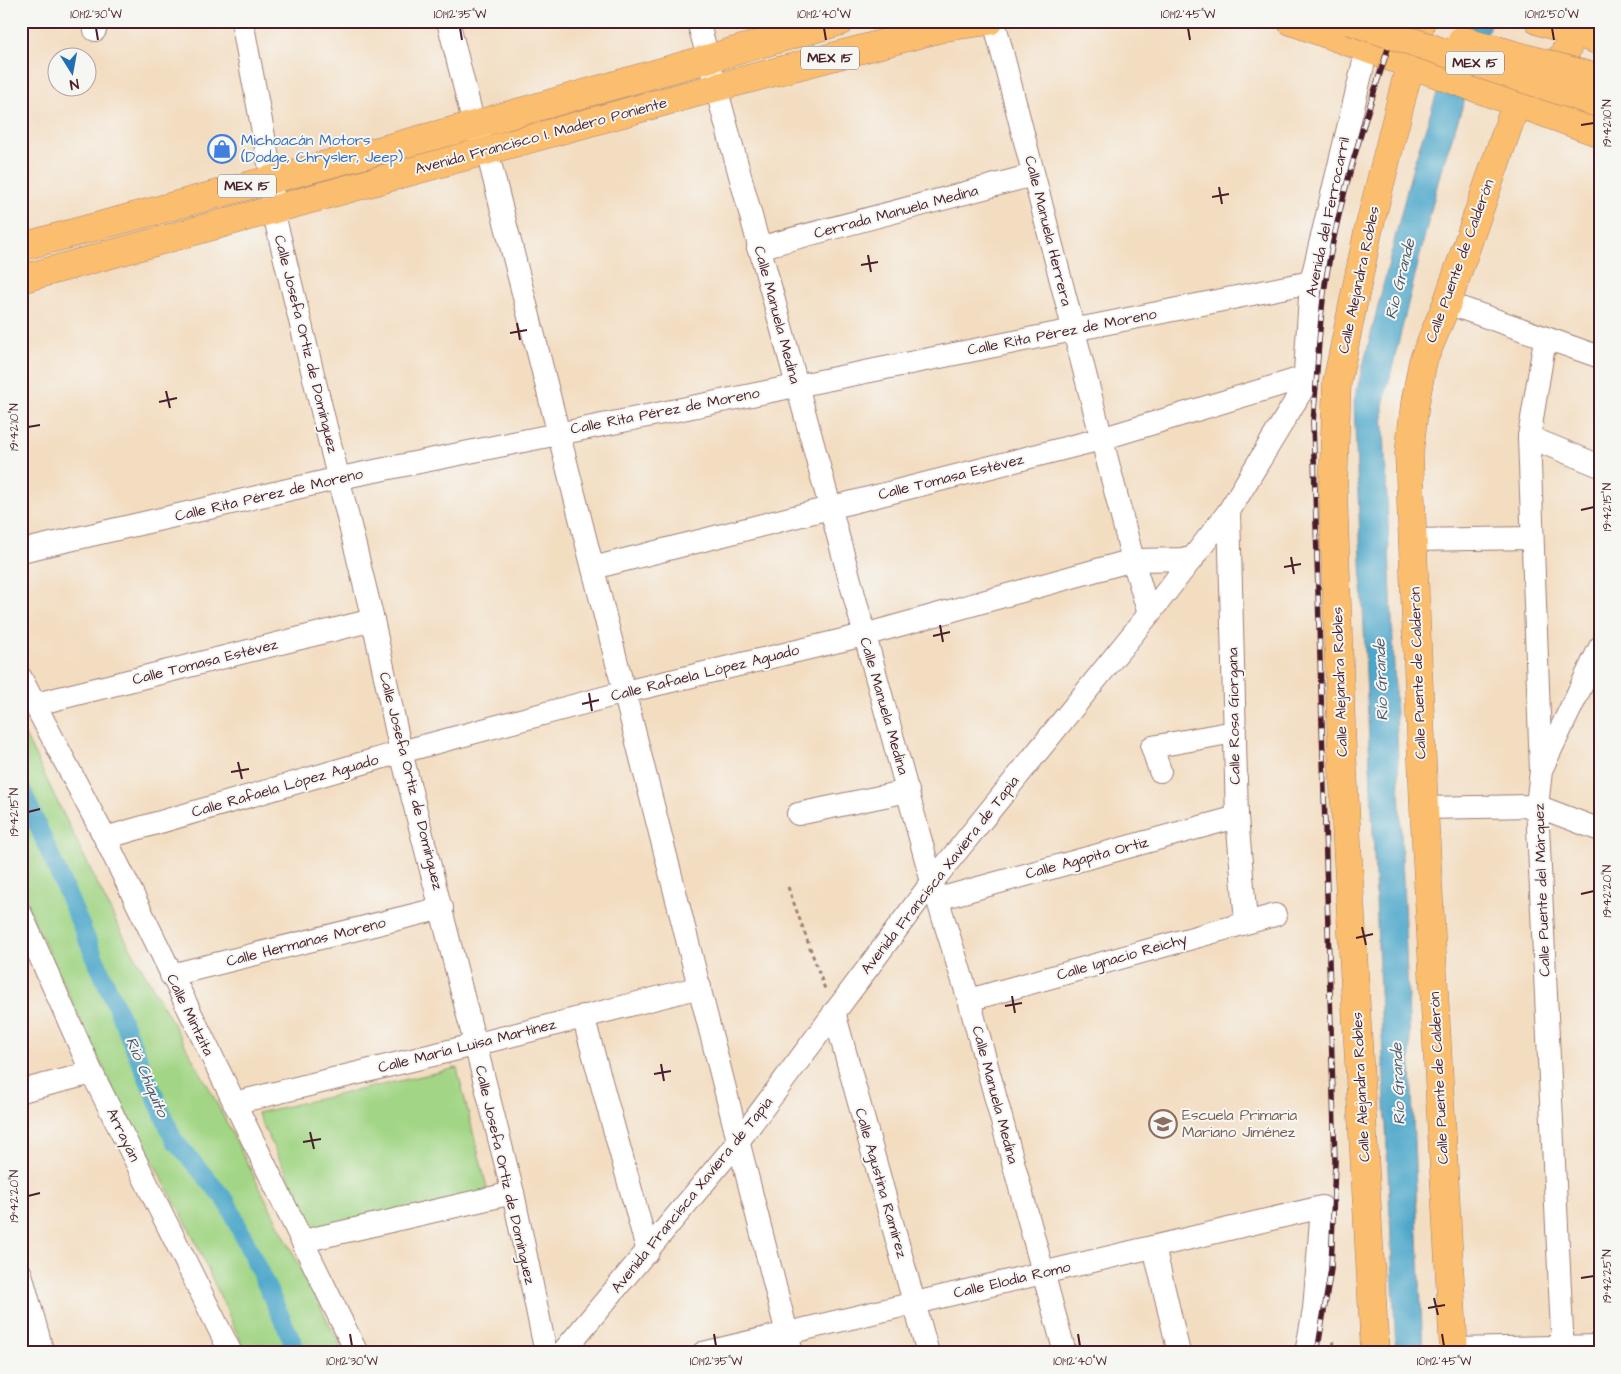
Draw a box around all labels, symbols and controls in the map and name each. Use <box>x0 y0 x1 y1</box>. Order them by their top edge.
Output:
text: 101°12'30"W <box>70 6 122 23</box>
text: 101°12'35"W <box>434 6 487 23</box>
text: 101°12'40"W <box>797 6 851 23</box>
text: 101°12'45"W <box>1161 6 1216 23</box>
text: 101°12'50"W <box>1525 6 1580 23</box>
road number: MEX 15 <box>801 46 859 70</box>
north arrow <box>48 48 98 98</box>
road number: MEX 15 <box>1446 52 1504 74</box>
text: N <box>68 73 81 94</box>
street label: Avenida Francisco I. Madero Poniente <box>413 92 669 180</box>
text: 19°42'10"N <box>1599 99 1616 147</box>
place label: Michoacán Motors (Dodge, Chrysler, Jeep) <box>241 130 403 169</box>
shop icon: Michoacán Motors (Dodge, Chrysler, Jeep) <box>207 134 237 164</box>
street label: Avenida del Ferrocarril <box>1301 135 1355 299</box>
street label: Calle Manuela Herrera <box>1019 154 1077 309</box>
road number: MEX 15 <box>218 175 276 198</box>
street label: Calle Puente de Calderón <box>1421 176 1500 346</box>
street label: Cerrada Manuela Medina <box>812 180 981 244</box>
street label: Calle Alejandra Robles <box>1333 204 1385 356</box>
street label: Calle Josefa Ortiz de Domínguez <box>268 233 343 456</box>
water label: Río Grande <box>1379 235 1421 322</box>
street label: Calle Manuela Medina <box>748 244 806 387</box>
street label: Calle Rita Pérez de Moreno <box>966 303 1159 361</box>
street label: Calle Rita Pérez de Moreno <box>569 382 762 440</box>
text: 19°42'10"N <box>6 403 23 451</box>
street label: Calle Tomasa Estévez <box>876 449 1026 505</box>
street label: Calle Rita Pérez de Moreno <box>173 463 366 527</box>
text: 19°42'15"N <box>1599 482 1616 531</box>
street label: Calle Puente de Calderón <box>1404 586 1432 760</box>
street label: Calle Alejandra Robles <box>1327 606 1353 757</box>
street label: Calle Tomasa Estévez <box>130 634 280 690</box>
street label: Calle Manuela Medina <box>854 635 914 777</box>
water label: Río Grande <box>1369 637 1393 721</box>
street label: Calle Rafaela López Aguado <box>609 639 802 708</box>
street label: Calle Rosa Giorgana <box>1222 647 1247 785</box>
street label: Calle Josefa Ortiz de Domínguez <box>373 670 448 893</box>
street label: Calle Rafaela López Aguado <box>189 749 382 824</box>
street label: Avenida Francisca Xaviera de Tapia <box>856 771 1024 979</box>
text: 19°42'15"N <box>6 787 23 836</box>
street label: Calle Puente del Márquez <box>1528 802 1556 977</box>
street label: Calle Agapita Ortiz <box>1023 831 1152 885</box>
text: 19°42'20"N <box>1599 864 1616 917</box>
street label: Calle Hermanas Moreno <box>224 912 389 972</box>
street label: Calle Ignacio Reichy <box>1054 928 1190 987</box>
street label: Calle Mintzita <box>161 971 219 1060</box>
street label: Calle Puente de Calderón <box>1424 991 1454 1165</box>
street label: Calle Alejandra Robles <box>1347 1011 1375 1163</box>
street label: Calle María Luisa Martínez <box>376 1014 559 1078</box>
street label: Calle Manuela Medina <box>966 1024 1024 1167</box>
water label: Rió Chiquito <box>120 1034 174 1121</box>
water label: Río Grande <box>1386 1041 1410 1125</box>
street label: Calle Josefa Ortiz de Domínguez <box>469 1063 541 1287</box>
street label: Avenida Francisca Xaviera de Tapia <box>606 1092 778 1297</box>
street label: Arrayán <box>100 1105 145 1166</box>
place label: Escuela Primaria Mariano Jiménez <box>1182 1105 1298 1143</box>
street label: Calle Agustina Ramírez <box>849 1106 913 1261</box>
school or university icon: Escuela Primaria Mariano Jiménez <box>1148 1109 1178 1139</box>
text: 19°42'20"N <box>6 1169 23 1222</box>
text: 19°42'25"N <box>1599 1249 1616 1303</box>
street label: Calle Elodia Romo <box>951 1256 1073 1304</box>
text: 101°12'30"W <box>326 1353 378 1370</box>
text: 101°12'35"W <box>690 1353 743 1370</box>
text: 101°12'40"W <box>1053 1353 1107 1370</box>
text: 101°12'45"W <box>1417 1353 1472 1370</box>

